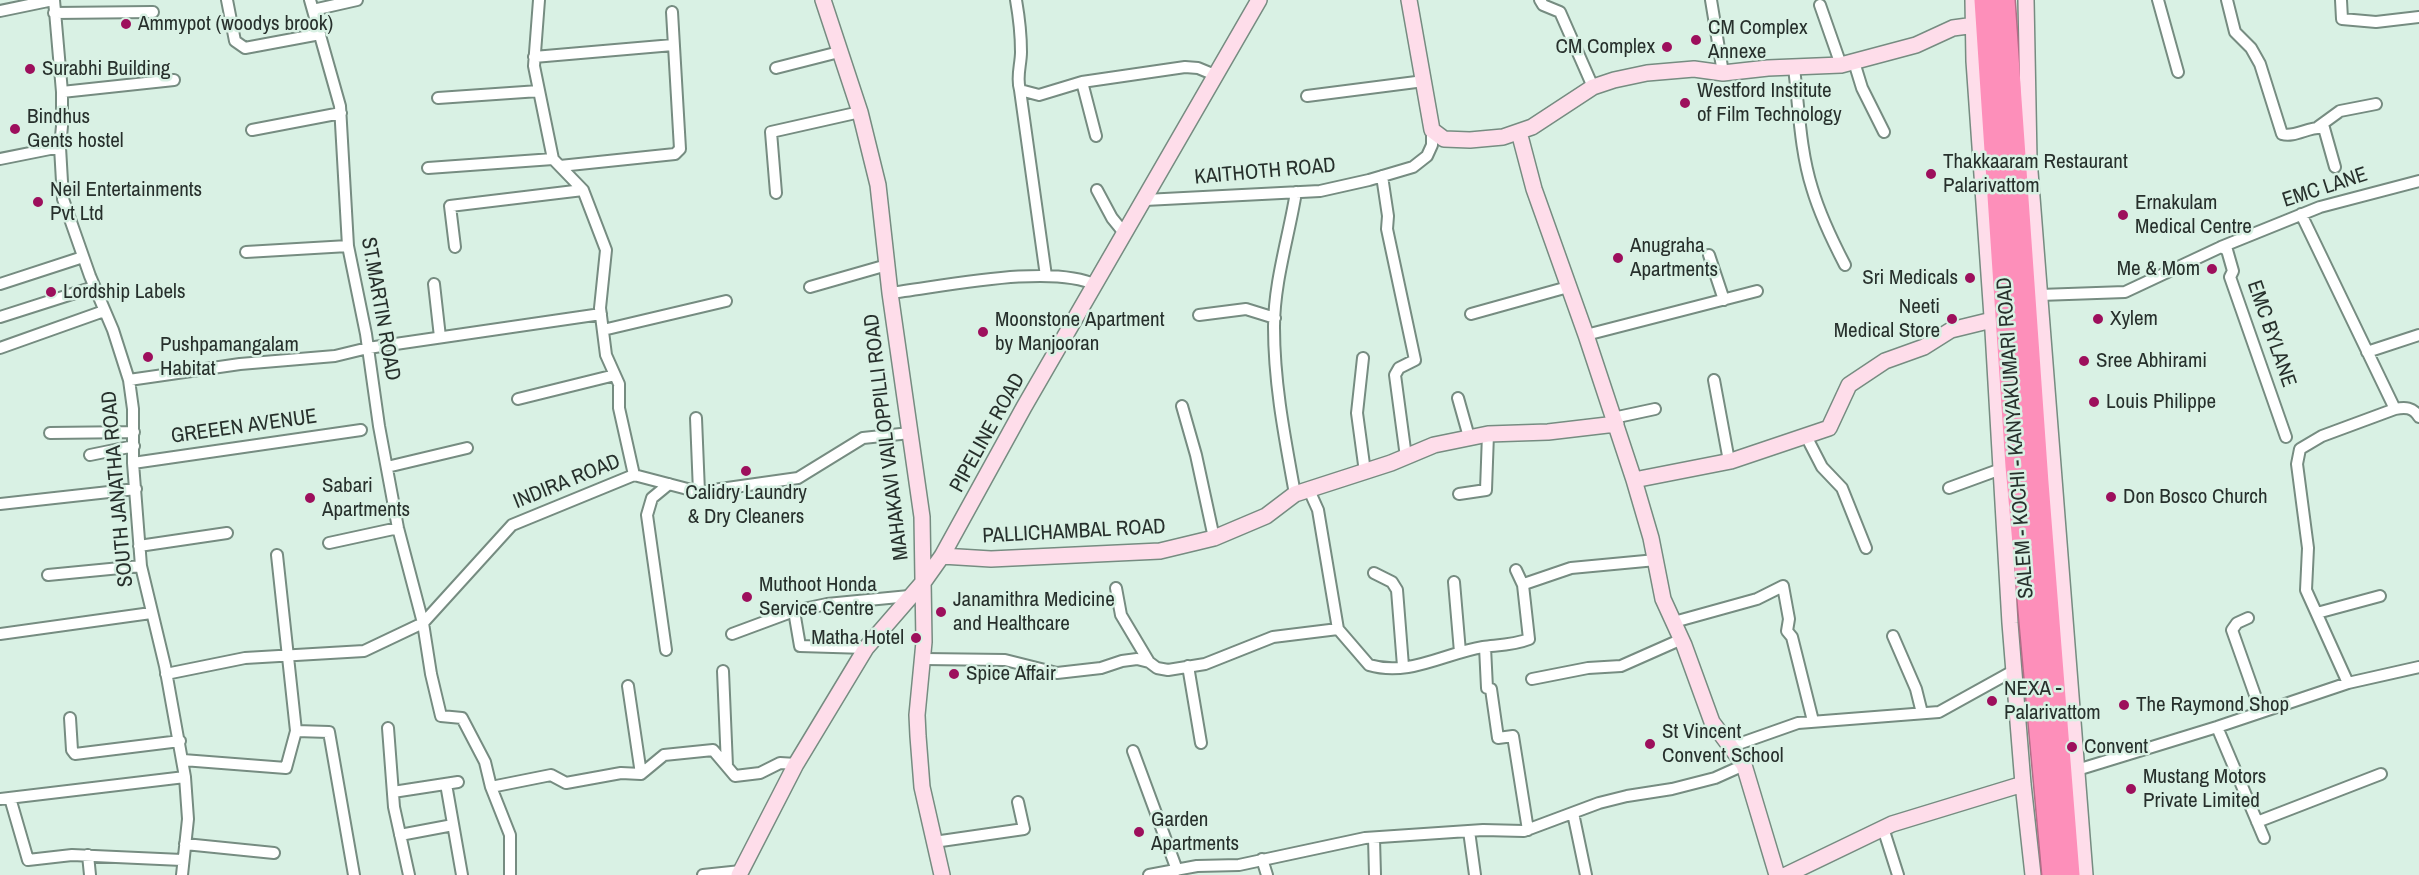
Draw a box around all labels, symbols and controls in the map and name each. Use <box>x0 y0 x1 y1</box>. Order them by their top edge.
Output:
place label: Ammypot (woodys brook) <box>138 11 333 37</box>
place label: CM Complex Annexe <box>1708 15 1807 65</box>
marker: Ammypot (woodys brook) <box>119 17 133 31</box>
marker: CM Complex Annexe <box>1689 33 1703 47</box>
place label: CM Complex <box>1556 34 1655 60</box>
marker: CM Complex <box>1660 40 1674 54</box>
place label: Surabhi Building <box>42 56 170 82</box>
marker: Surabhi Building <box>23 62 37 76</box>
place label: Westford Institute of Film Technology <box>1697 78 1842 128</box>
marker: Westford Institute of Film Technology <box>1678 96 1692 110</box>
place label: Bindhus Gents hostel <box>27 104 124 154</box>
marker: Bindhus Gents hostel <box>8 122 22 136</box>
place label: Thakkaaram Restaurant Palarivattom <box>1943 149 2128 199</box>
street label: KAITHOTH ROAD <box>1193 153 1337 191</box>
street label: EMC LANE <box>2279 162 2371 214</box>
marker: Thakkaaram Restaurant Palarivattom <box>1924 167 1938 181</box>
place label: Neil Entertainments Pvt Ltd <box>50 177 202 227</box>
place label: Ernakulam Medical Centre <box>2135 190 2252 240</box>
marker: Neil Entertainments Pvt Ltd <box>31 195 45 209</box>
marker: Ernakulam Medical Centre <box>2116 208 2130 222</box>
place label: Anugraha Apartments <box>1630 233 1718 283</box>
street label: ST.MARTIN ROAD <box>355 235 405 383</box>
marker: Anugraha Apartments <box>1611 251 1625 265</box>
place label: Me & Mom <box>2117 256 2200 282</box>
marker: Me & Mom <box>2205 262 2219 276</box>
place label: Sri Medicals <box>1862 265 1958 291</box>
marker: Sri Medicals <box>1963 271 1977 285</box>
street label: SALEM - KOCHI - KANYAKUMARI ROAD <box>1992 276 2040 600</box>
street label: EMC BYLANE <box>2241 277 2301 391</box>
place label: Lordship Labels <box>63 279 186 305</box>
marker: Lordship Labels <box>44 285 58 299</box>
place label: Neeti Medical Store <box>1834 294 1940 344</box>
place label: Xylem <box>2110 306 2158 332</box>
place label: Moonstone Apartment by Manjooran <box>995 307 1164 357</box>
street label: MAHAKAVI VAILOPPILLI ROAD <box>859 312 915 562</box>
marker: Neeti Medical Store <box>1945 312 1959 326</box>
marker: Xylem <box>2091 312 2105 326</box>
marker: Moonstone Apartment by Manjooran <box>976 325 990 339</box>
place label: Pushpamangalam Habitat <box>160 332 299 382</box>
place label: Sree Abhirami <box>2096 348 2207 374</box>
marker: Pushpamangalam Habitat <box>141 350 155 364</box>
marker: Sree Abhirami <box>2077 354 2091 368</box>
street label: PIPELINE ROAD <box>945 369 1031 497</box>
place label: Louis Philippe <box>2106 389 2216 415</box>
street label: SOUTH JANATHA ROAD <box>97 390 139 588</box>
marker: Louis Philippe <box>2087 395 2101 409</box>
street label: GREEEN AVENUE <box>169 404 319 450</box>
street label: INDIRA ROAD <box>510 449 624 515</box>
marker: Calidry Laundry & Dry Cleaners <box>739 464 753 478</box>
place label: Sabari Apartments <box>322 473 410 523</box>
place label: Calidry Laundry & Dry Cleaners <box>685 480 807 530</box>
place label: Don Bosco Church <box>2123 484 2268 510</box>
marker: Don Bosco Church <box>2104 490 2118 504</box>
marker: Sabari Apartments <box>303 491 317 505</box>
street label: PALLICHAMBAL ROAD <box>982 515 1166 549</box>
place label: Muthoot Honda Service Centre <box>759 572 877 622</box>
place label: Janamithra Medicine and Healthcare <box>953 587 1115 637</box>
marker: Muthoot Honda Service Centre <box>740 590 754 604</box>
marker: Janamithra Medicine and Healthcare <box>934 605 948 619</box>
place label: Matha Hotel <box>811 625 904 651</box>
marker: Matha Hotel <box>909 631 923 645</box>
place label: Spice Affair <box>966 661 1056 687</box>
marker: Spice Affair <box>947 667 961 681</box>
place label: NEXA - Palarivattom <box>2004 676 2101 726</box>
place label: The Raymond Shop <box>2136 692 2289 718</box>
marker: NEXA - Palarivattom <box>1985 694 1999 708</box>
marker: The Raymond Shop <box>2117 698 2131 712</box>
place label: St Vincent Convent School <box>1662 719 1784 769</box>
place label: Convent <box>2084 734 2148 760</box>
marker: St Vincent Convent School <box>1643 737 1657 751</box>
marker: Convent <box>2065 740 2079 754</box>
place label: Mustang Motors Private Limited <box>2143 764 2266 814</box>
marker: Mustang Motors Private Limited <box>2124 782 2138 796</box>
place label: Garden Apartments <box>1151 807 1239 857</box>
marker: Garden Apartments <box>1132 825 1146 839</box>

